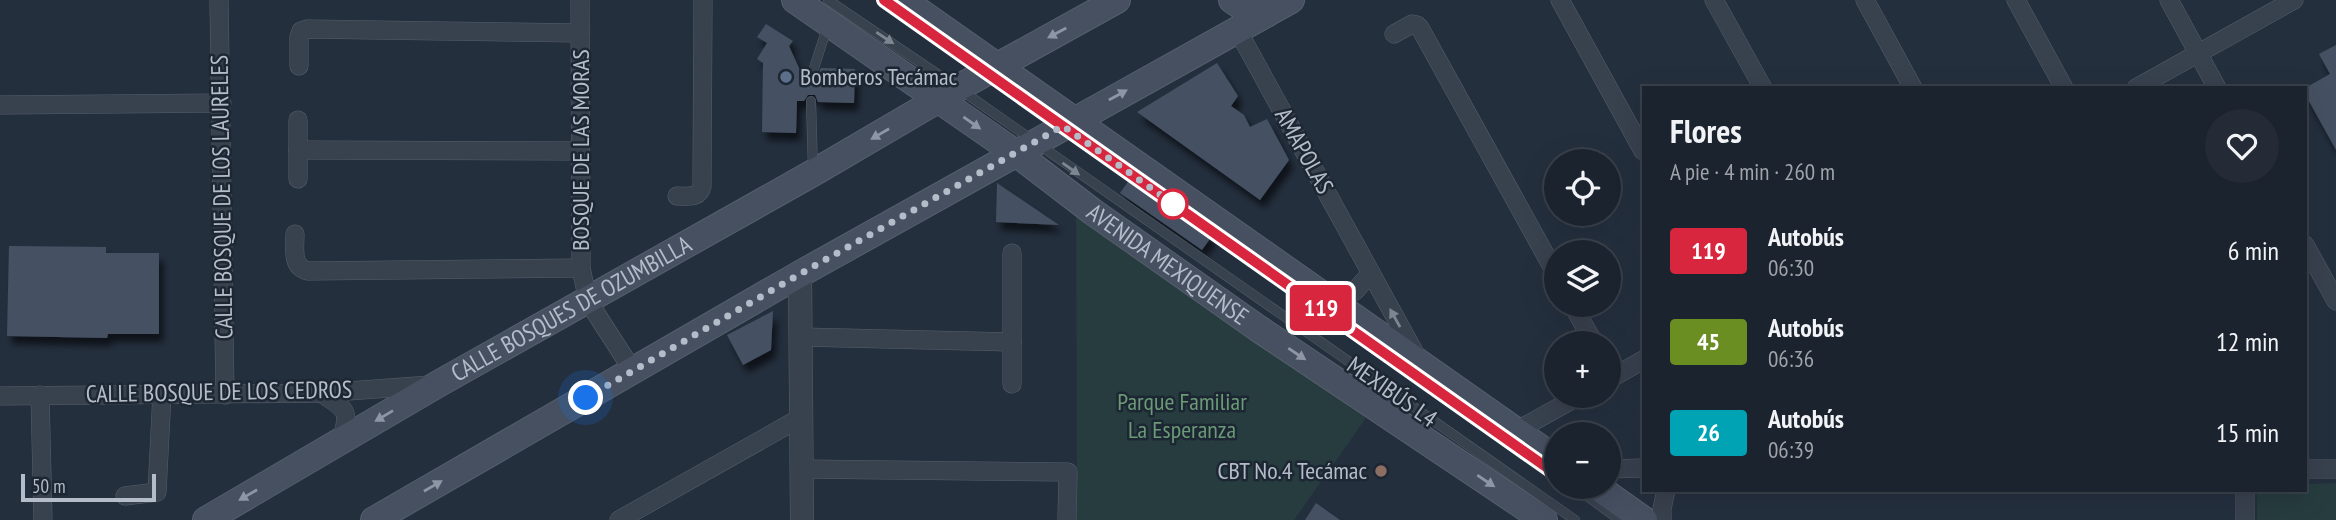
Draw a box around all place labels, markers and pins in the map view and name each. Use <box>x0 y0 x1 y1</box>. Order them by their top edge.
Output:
place label: Bomberos Tecámac <box>800 61 957 92</box>
marker: Bomberos Tecámac <box>778 69 794 85</box>
unlabelled marker <box>1158 189 1188 219</box>
place label: CBT No.4 Tecámac <box>1218 455 1367 486</box>
marker: CBT No.4 Tecámac <box>1373 463 1389 479</box>

